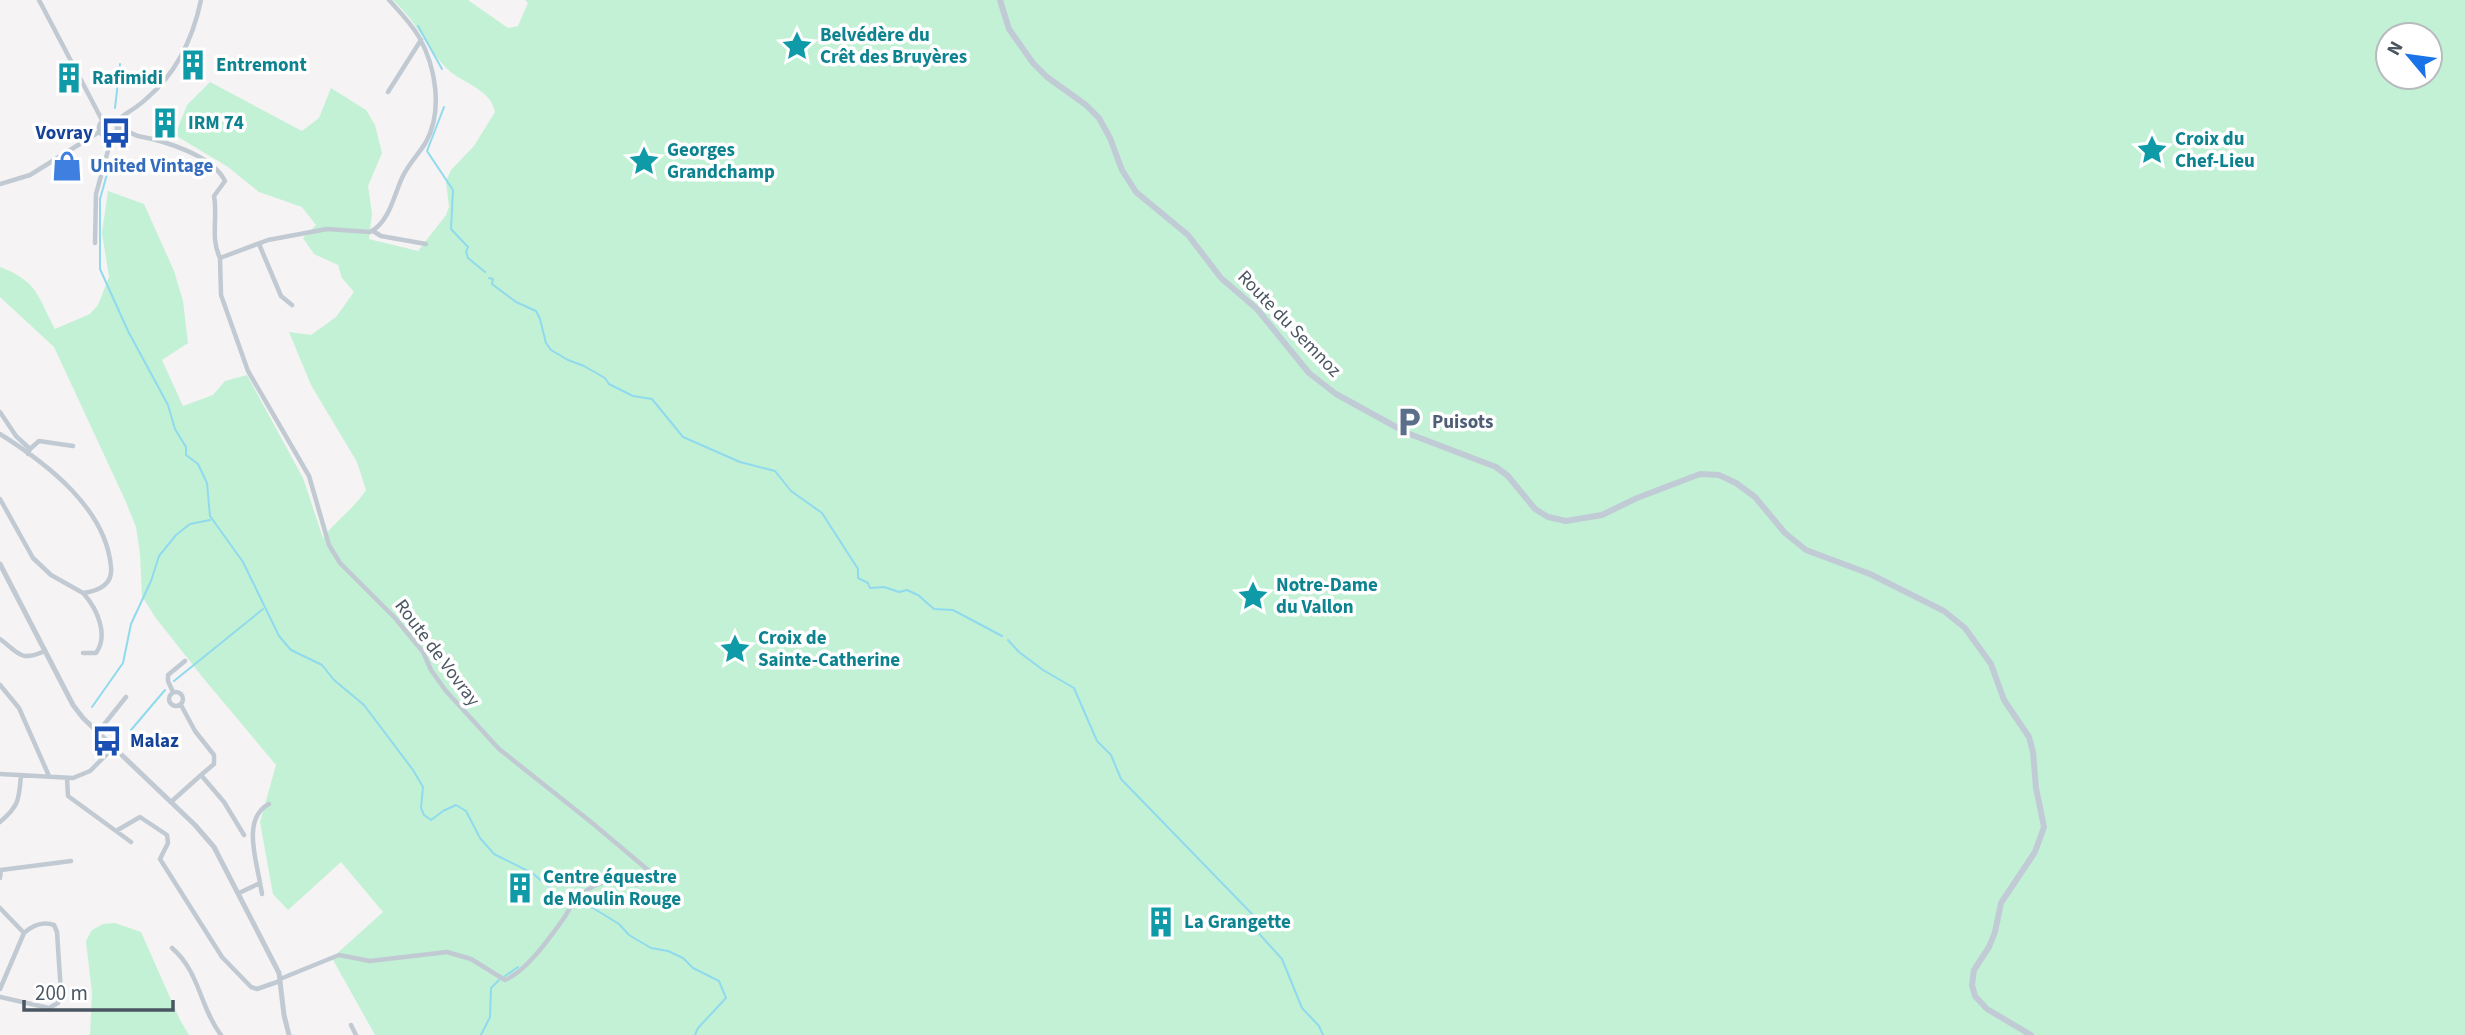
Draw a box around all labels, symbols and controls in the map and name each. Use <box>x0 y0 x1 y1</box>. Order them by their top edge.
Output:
north arrow <box>2374 21 2444 91</box>
place label: Belvédère du Crêt des Bruyères <box>820 22 967 71</box>
place icon: Belvédère du Crêt des Bruyères <box>780 29 814 63</box>
text: N <box>2381 36 2410 61</box>
building icon: Entremont <box>176 48 210 82</box>
place label: Entremont <box>216 52 307 79</box>
building icon: Rafimidi <box>52 61 86 95</box>
place label: Rafimidi <box>92 65 163 92</box>
building icon: IRM 74 <box>148 106 182 140</box>
place label: IRM 74 <box>188 110 244 137</box>
bus stop icon: Vovray <box>99 116 133 150</box>
place label: Vovray <box>35 120 93 147</box>
place label: Croix du Chef-Lieu <box>2175 126 2255 175</box>
place icon: Croix du Chef-Lieu <box>2135 133 2169 167</box>
place label: Georges Grandchamp <box>667 137 775 186</box>
place icon: Georges Grandchamp <box>627 144 661 178</box>
shop icon: United Vintage <box>50 149 84 183</box>
place label: United Vintage <box>90 153 214 180</box>
street label: Route du Semnoz <box>1231 265 1347 383</box>
parking icon: Puisots <box>1392 405 1426 439</box>
place label: Puisots <box>1432 409 1493 436</box>
place label: Notre-Dame du Vallon <box>1276 572 1378 621</box>
place icon: Notre-Dame du Vallon <box>1236 579 1270 613</box>
street label: Route de Vovray <box>388 594 486 712</box>
place label: Croix de Sainte-Catherine <box>758 625 900 674</box>
place icon: Croix de Sainte-Catherine <box>718 632 752 666</box>
bus stop icon: Malaz <box>90 724 124 758</box>
place label: Malaz <box>130 728 179 755</box>
place label: Centre équestre de Moulin Rouge <box>543 864 681 913</box>
building icon: Centre équestre de Moulin Rouge <box>503 871 537 905</box>
building icon: La Grangette <box>1144 905 1178 939</box>
place label: La Grangette <box>1184 909 1291 936</box>
scale bar <box>24 968 173 1012</box>
text: 200 m <box>35 978 88 1008</box>

